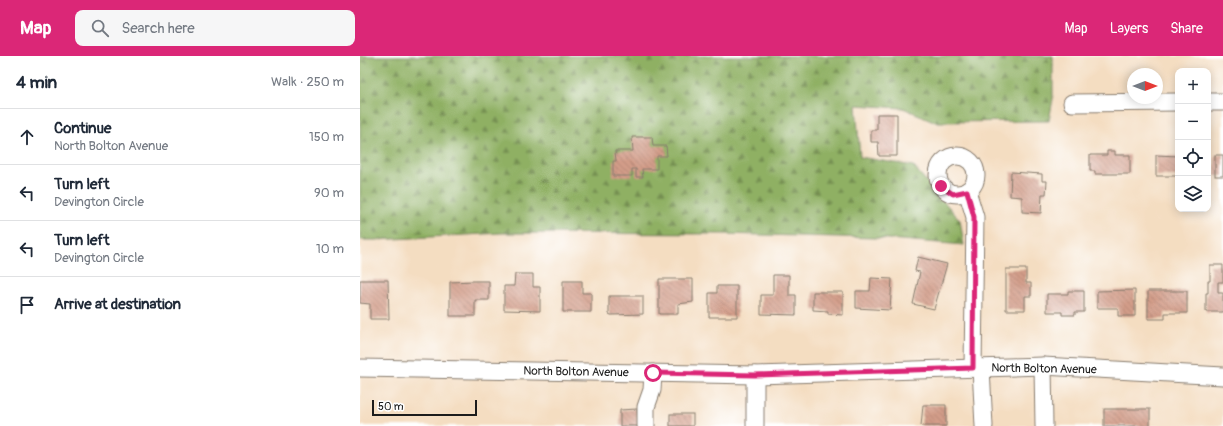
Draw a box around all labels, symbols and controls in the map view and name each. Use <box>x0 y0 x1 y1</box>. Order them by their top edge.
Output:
search box <box>75 10 355 46</box>
text: Map <box>20 16 51 40</box>
icon: search <box>89 17 111 39</box>
text: Search here <box>121 19 195 38</box>
text: Map <box>1065 20 1088 37</box>
text: Layers <box>1110 20 1148 37</box>
text: Share <box>1170 20 1203 37</box>
north arrow <box>1127 68 1163 104</box>
map controls <box>1175 68 1211 212</box>
button: + <box>1175 68 1211 104</box>
text: 4 min <box>16 72 57 93</box>
text: Walk · 250 m <box>271 74 344 90</box>
button: − <box>1175 104 1211 140</box>
text: Continue <box>54 119 112 138</box>
icon: ahead <box>16 126 38 148</box>
text: 150 m <box>309 129 344 145</box>
text: North Bolton Avenue <box>54 138 168 154</box>
button: locate <box>1175 140 1211 176</box>
text: Turn left <box>54 175 110 194</box>
button: layers <box>1175 176 1211 212</box>
route end <box>932 177 950 195</box>
icon: left <box>16 182 38 204</box>
text: 90 m <box>314 185 344 201</box>
text: Devington Circle <box>54 194 144 210</box>
text: Turn left <box>54 231 110 250</box>
icon: left <box>16 238 38 260</box>
text: 10 m <box>316 241 344 257</box>
text: Devington Circle <box>54 250 144 266</box>
icon: arrive <box>16 294 38 316</box>
text: Arrive at destination <box>54 295 181 314</box>
street label: North Bolton Avenue <box>991 361 1097 377</box>
street label: North Bolton Avenue <box>523 364 629 380</box>
route start <box>644 364 662 382</box>
scale bar <box>372 398 477 417</box>
text: 50 m <box>378 400 404 413</box>

